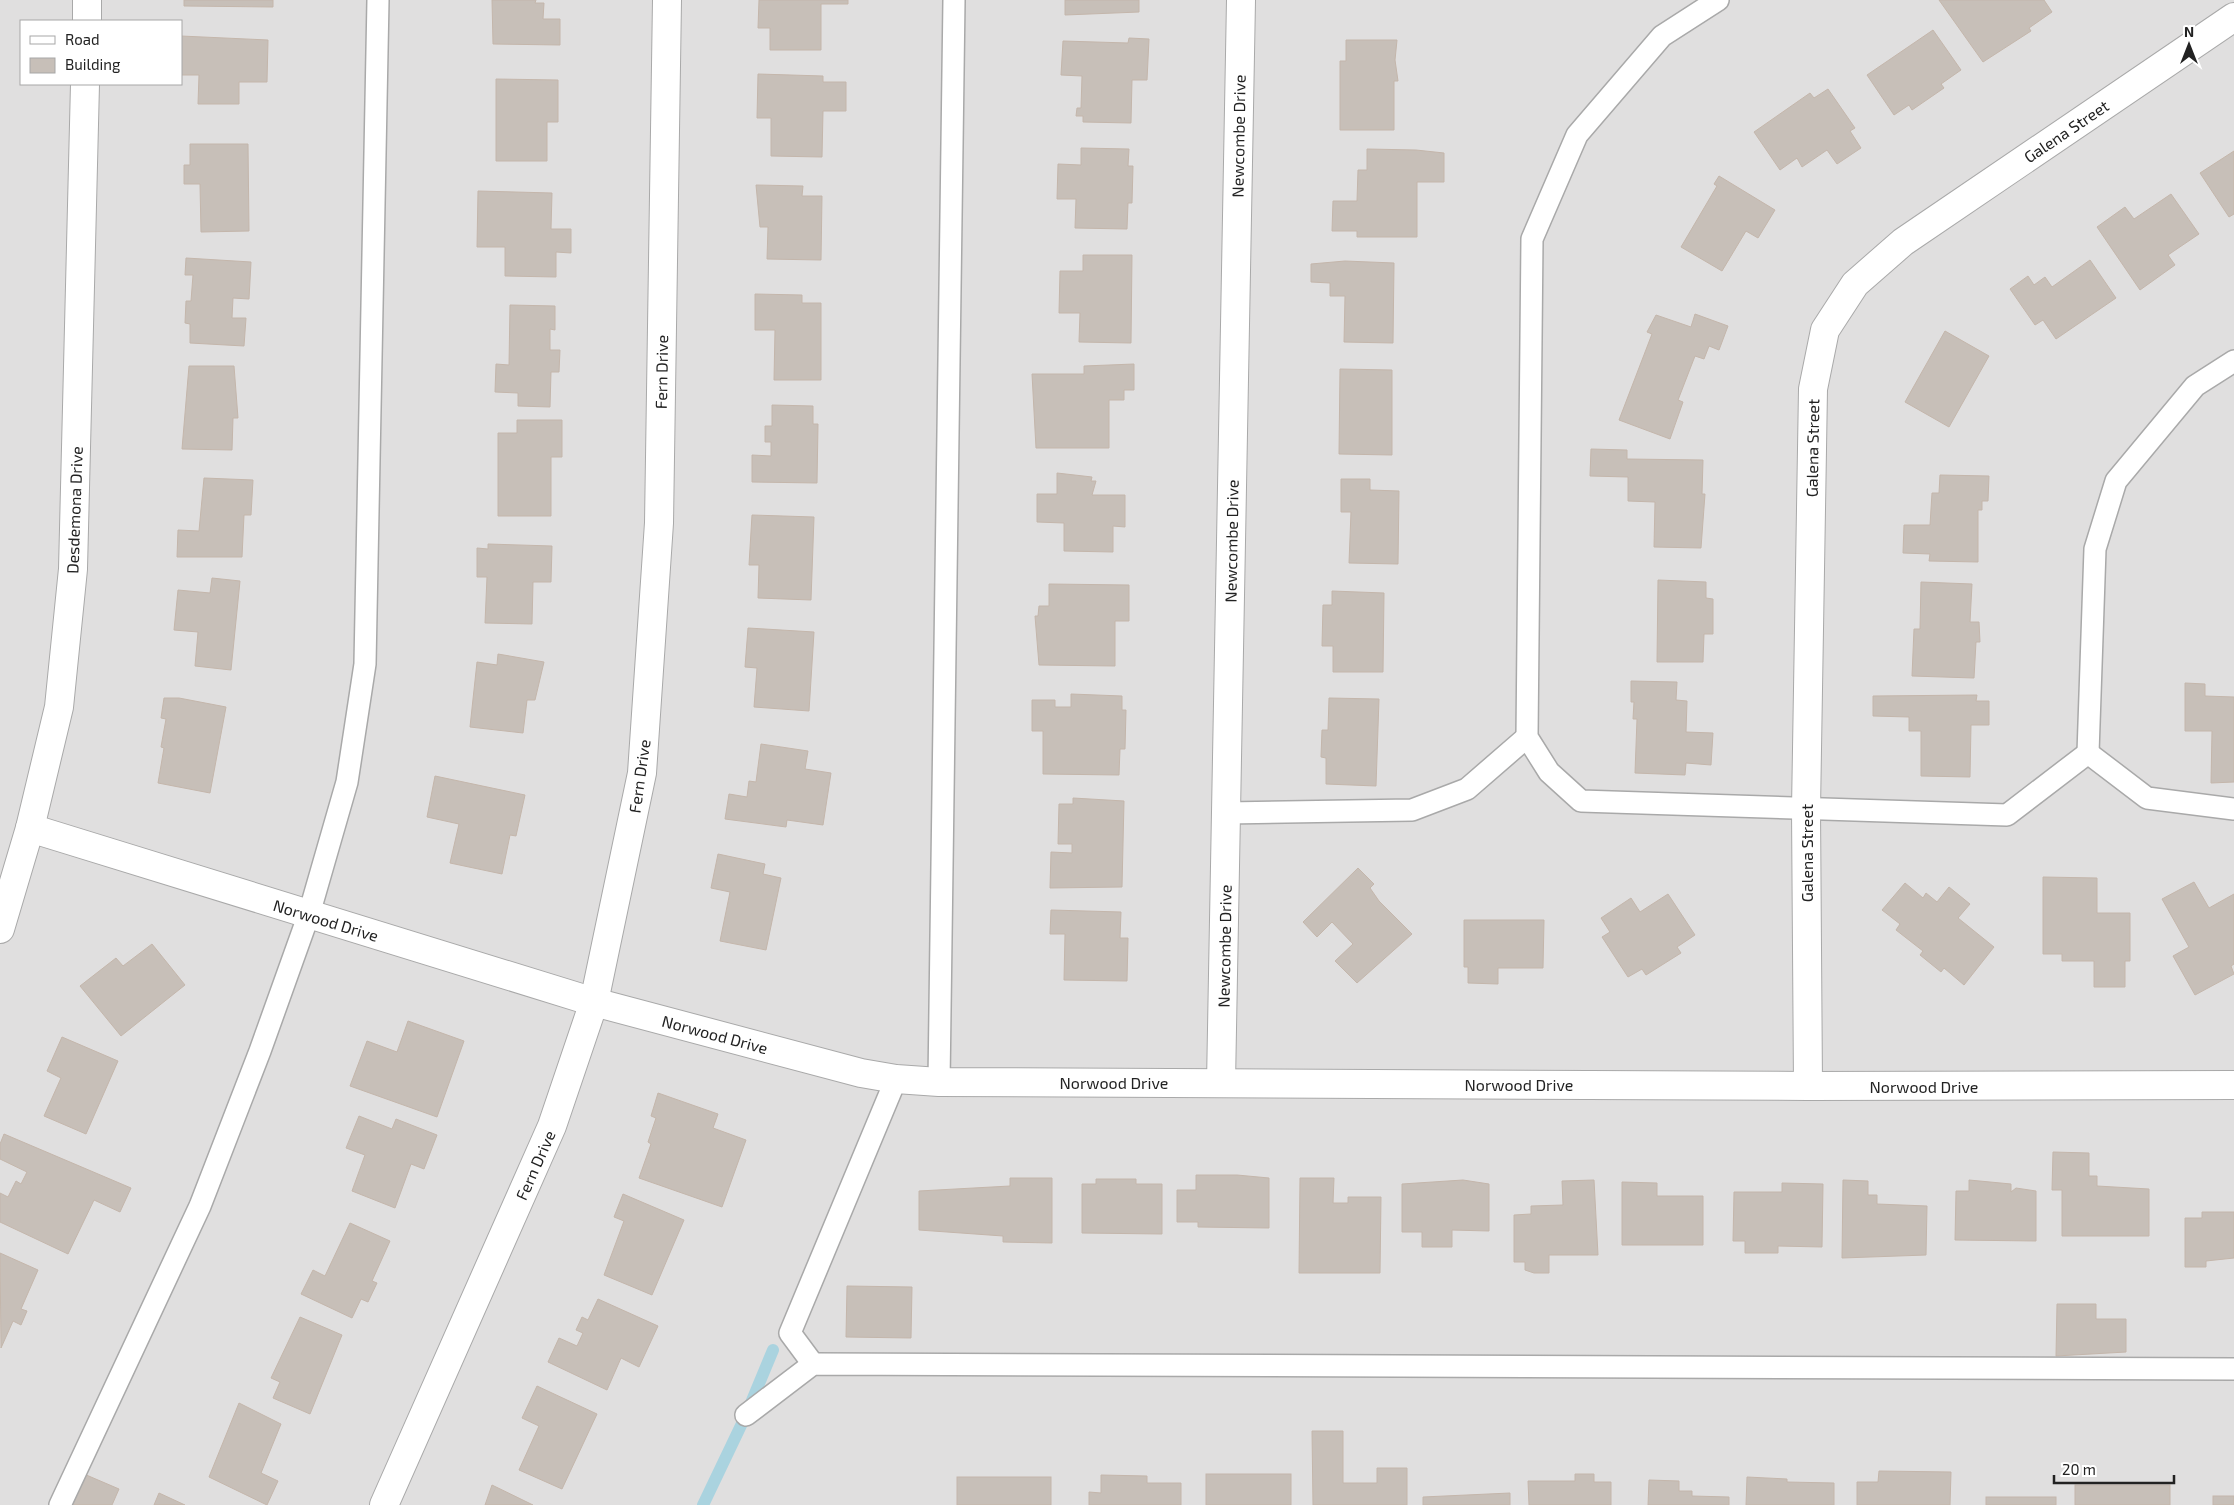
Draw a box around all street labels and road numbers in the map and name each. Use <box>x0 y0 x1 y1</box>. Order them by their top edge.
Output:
street label: Newcombe Drive <box>1227 74 1249 198</box>
street label: Galena Street <box>2020 96 2112 166</box>
street label: Fern Drive <box>651 335 671 409</box>
street label: Galena Street <box>1802 399 1822 497</box>
street label: Desdemona Drive <box>62 446 86 574</box>
street label: Newcombe Drive <box>1220 479 1242 603</box>
street label: Fern Drive <box>624 738 654 814</box>
street label: Galena Street <box>1797 804 1816 902</box>
street label: Newcombe Drive <box>1213 884 1235 1008</box>
street label: Norwood Drive <box>271 895 381 945</box>
street label: Norwood Drive <box>660 1011 770 1057</box>
street label: Norwood Drive <box>1060 1073 1168 1092</box>
street label: Norwood Drive <box>1465 1075 1573 1094</box>
street label: Norwood Drive <box>1870 1077 1978 1096</box>
street label: Fern Drive <box>511 1127 559 1203</box>

